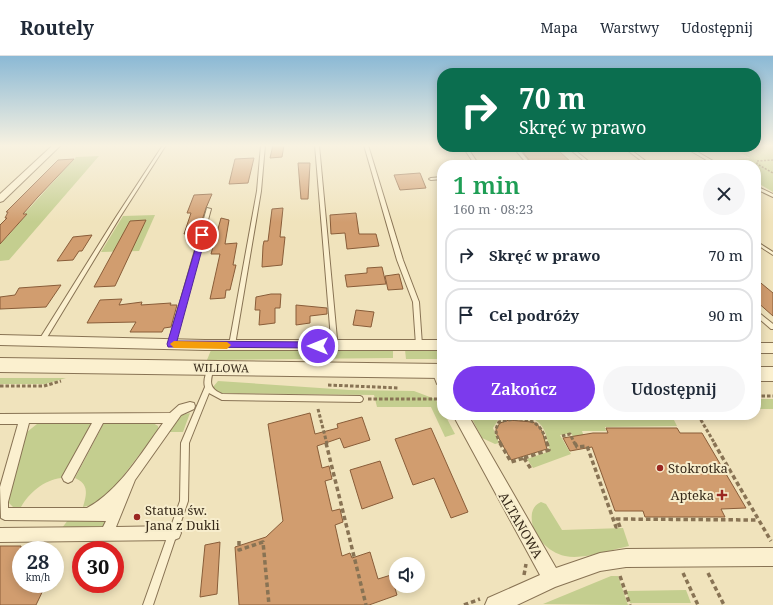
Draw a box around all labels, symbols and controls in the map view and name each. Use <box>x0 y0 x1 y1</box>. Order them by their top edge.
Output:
text: Routely <box>20 15 94 41</box>
text: Mapa <box>540 18 578 37</box>
text: Warstwy <box>600 18 659 37</box>
text: Udostępnij <box>681 18 753 37</box>
text: 70 m <box>519 79 586 117</box>
icon: right <box>453 84 505 136</box>
text: Skręć w prawo <box>519 115 646 139</box>
text: 1 min <box>453 168 520 201</box>
button: close <box>703 173 745 215</box>
text: 160 m · 08:23 <box>453 200 533 218</box>
pin <box>185 218 219 252</box>
icon: arrive <box>191 224 213 246</box>
icon: right <box>455 244 477 266</box>
text: Skręć w prawo <box>489 245 600 265</box>
text: 70 m <box>708 245 743 265</box>
icon: arrive <box>455 304 477 326</box>
text: Cel podróży <box>489 305 579 325</box>
text: 90 m <box>708 305 743 325</box>
position arrow <box>297 325 339 367</box>
street label: WILLOWA <box>193 360 249 375</box>
button: Zakończ <box>453 366 595 412</box>
button: Udostępnij <box>603 366 745 412</box>
place label: Stokrotka <box>668 459 728 477</box>
marker: Stokrotka <box>655 463 665 473</box>
place label: Apteka <box>670 486 714 504</box>
street label: ALTANOWA <box>495 489 548 562</box>
marker: Apteka <box>717 490 727 500</box>
place label: Statua św. Jana z Dukli <box>144 501 220 534</box>
marker: Statua św. Jana z Dukli <box>132 512 142 522</box>
speed limit sign: 30 <box>72 541 124 593</box>
text: 28 <box>27 548 49 575</box>
map controls <box>389 557 425 593</box>
button: sound <box>389 557 425 593</box>
text: km/h <box>26 570 50 584</box>

